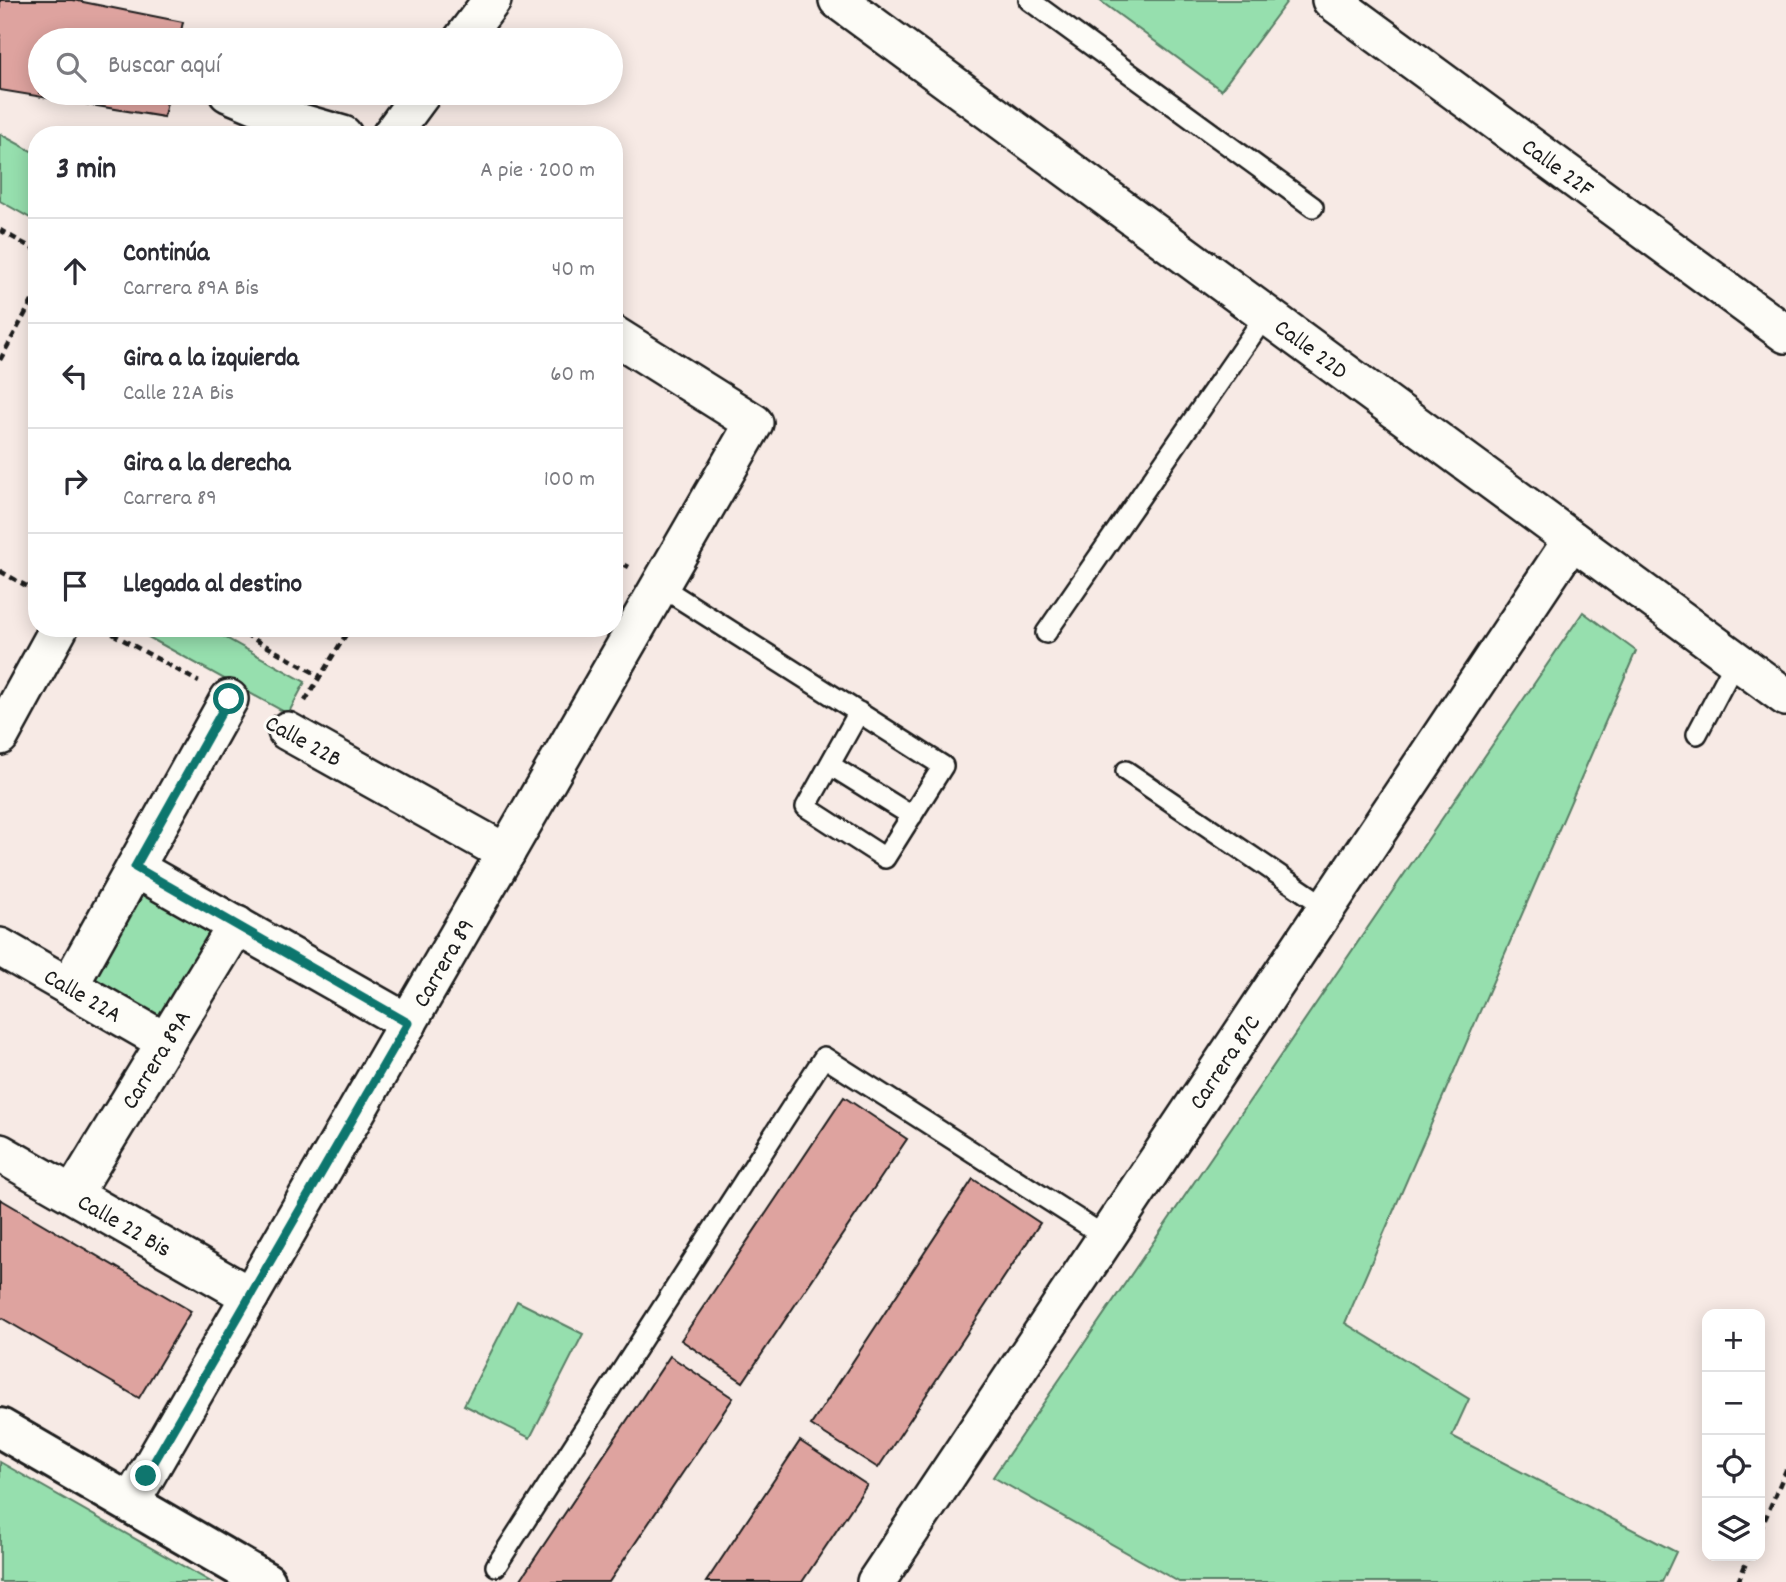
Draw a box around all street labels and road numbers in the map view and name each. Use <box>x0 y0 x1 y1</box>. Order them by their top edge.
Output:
street label: Calle 22F <box>1513 131 1600 208</box>
street label: Calle 22D <box>1266 312 1354 389</box>
street label: Calle 22B <box>258 708 347 778</box>
street label: Carrera 89 <box>406 913 484 1015</box>
street label: Calle 22A <box>37 961 127 1033</box>
street label: Carrera 89A <box>114 1004 201 1117</box>
street label: Carrera 87C <box>1182 1009 1270 1117</box>
street label: Calle 22 Bis <box>70 1187 177 1267</box>

